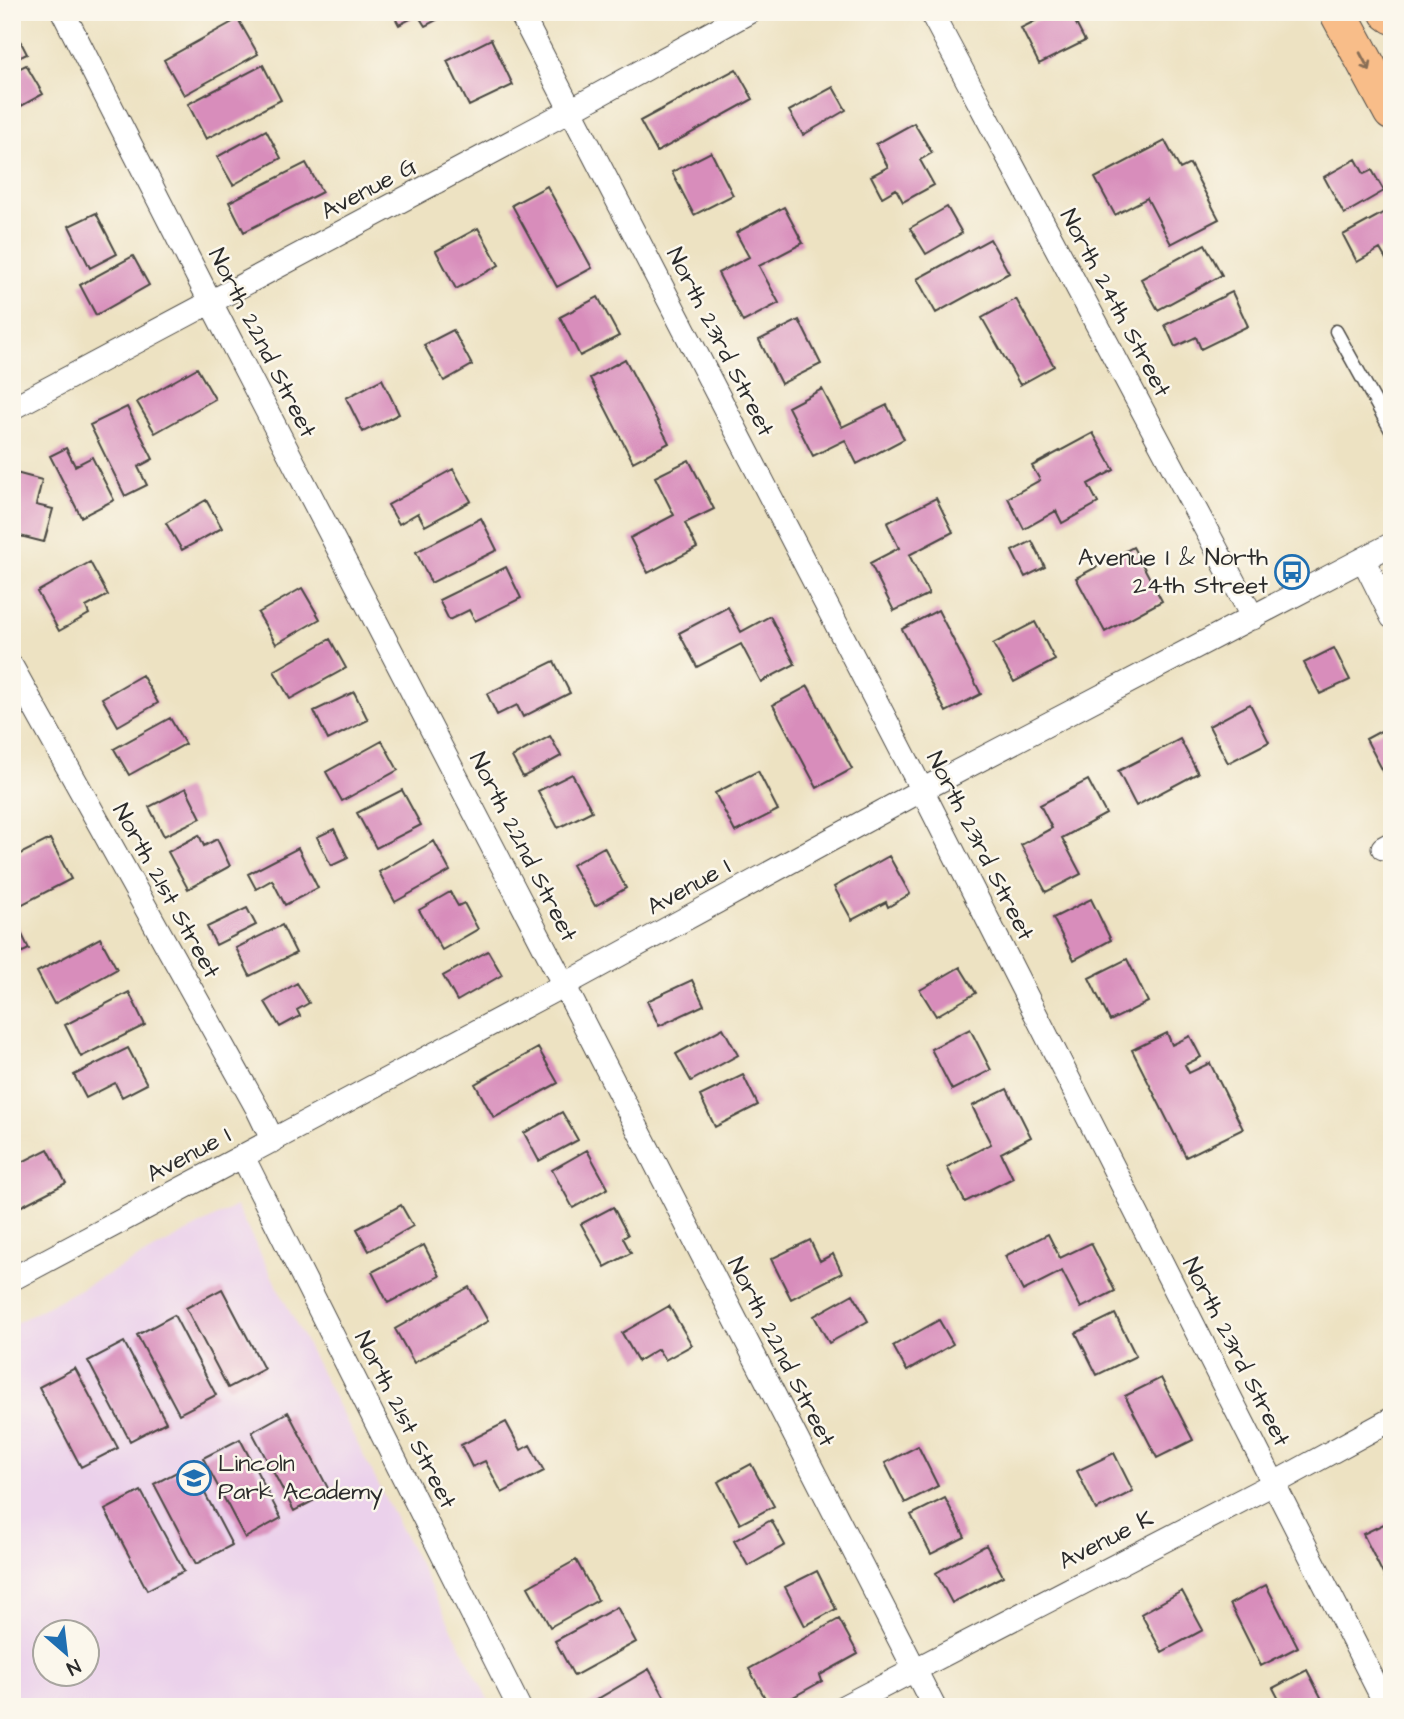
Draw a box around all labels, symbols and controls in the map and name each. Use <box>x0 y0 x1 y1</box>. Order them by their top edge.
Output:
one-way arrow <box>1359 51 1372 72</box>
street label: Avenue G <box>315 149 423 228</box>
street label: North 24th Street <box>1051 203 1179 403</box>
street label: North 22nd Street <box>200 242 325 444</box>
street label: North 23rd Street <box>658 242 783 443</box>
place label: Avenue I & North 24th Street <box>1078 541 1268 603</box>
bus stop icon: Avenue I & North 24th Street <box>1273 553 1311 591</box>
street label: North 22nd Street <box>461 746 586 948</box>
street label: North 23rd Street <box>918 746 1043 947</box>
street label: North 21st Street <box>104 797 228 985</box>
street label: Avenue I <box>641 850 737 924</box>
street label: Avenue I <box>141 1119 237 1191</box>
street label: North 22nd Street <box>719 1251 844 1453</box>
street label: North 23rd Street <box>1174 1252 1299 1453</box>
street label: North 21st Street <box>346 1325 465 1515</box>
place label: Lincoln Park Academy <box>218 1447 383 1510</box>
school or university icon: Lincoln Park Academy <box>175 1459 213 1497</box>
street label: Avenue K <box>1053 1501 1160 1578</box>
north arrow <box>32 1618 102 1688</box>
text: N <box>62 1652 85 1681</box>

